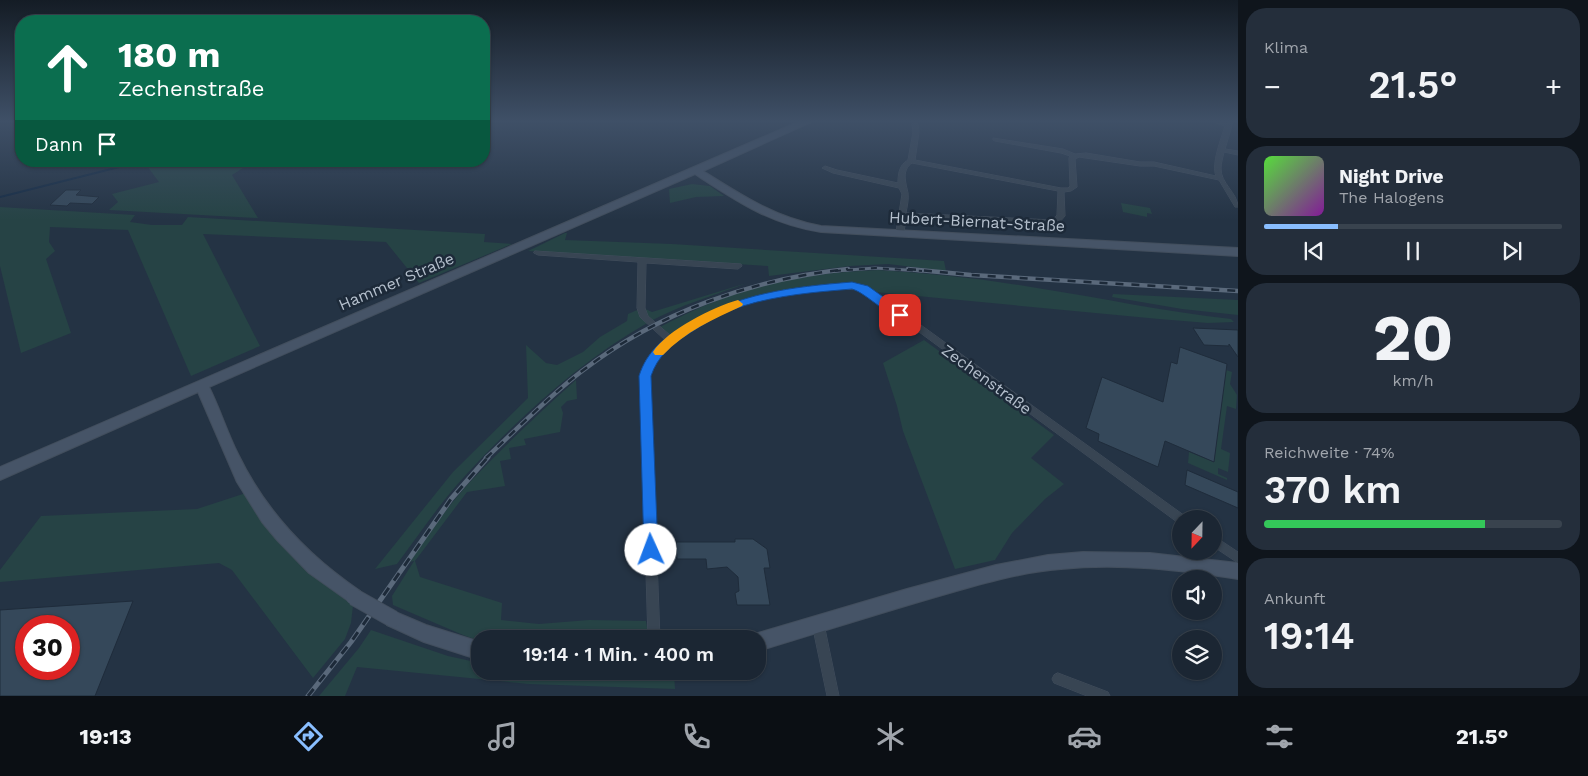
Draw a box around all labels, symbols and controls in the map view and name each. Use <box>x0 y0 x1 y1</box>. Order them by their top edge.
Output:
text: 180 m <box>118 34 221 76</box>
icon: ahead <box>35 35 100 100</box>
text: Klima <box>1264 38 1308 57</box>
text: 21.5° <box>1368 63 1458 107</box>
text: − <box>1264 70 1281 103</box>
text: + <box>1545 70 1562 103</box>
text: Zechenstraße <box>118 76 264 101</box>
icon: arrive <box>93 130 121 158</box>
text: Dann <box>35 133 83 156</box>
text: Night Drive <box>1339 165 1444 188</box>
text: The Halogens <box>1339 188 1444 207</box>
street label: Hubert-Biernat-Straße <box>888 207 1065 236</box>
icon: previous <box>1300 237 1328 265</box>
icon: pause <box>1399 237 1427 265</box>
icon: next <box>1498 237 1526 265</box>
street label: Hammer Straße <box>336 249 457 314</box>
pin <box>879 294 921 336</box>
text: 20 <box>1373 300 1453 376</box>
icon: arrive <box>886 301 914 329</box>
street label: Zechenstraße <box>938 340 1035 418</box>
text: km/h <box>1392 371 1434 390</box>
text: Reichweite · 74% <box>1264 443 1394 462</box>
text: 370 km <box>1264 468 1401 512</box>
north arrow <box>1172 510 1222 560</box>
map controls <box>1172 510 1222 680</box>
position arrow <box>624 523 676 575</box>
button: sound <box>1172 570 1222 620</box>
text: Ankunft <box>1264 589 1325 608</box>
text: 19:14 <box>1264 614 1355 658</box>
speed limit sign: 30 <box>15 615 80 680</box>
button: layers <box>1172 630 1222 680</box>
text: 19:14 · 1 Min. · 400 m <box>523 643 714 666</box>
icon: directions <box>291 719 326 754</box>
icon: music <box>485 719 520 754</box>
icon: phone <box>679 719 714 754</box>
icon: climate <box>873 719 908 754</box>
icon: car <box>1067 719 1102 754</box>
icon: filters <box>1262 719 1297 754</box>
text: 19:13 <box>80 724 132 749</box>
text: 21.5° <box>1456 724 1508 749</box>

